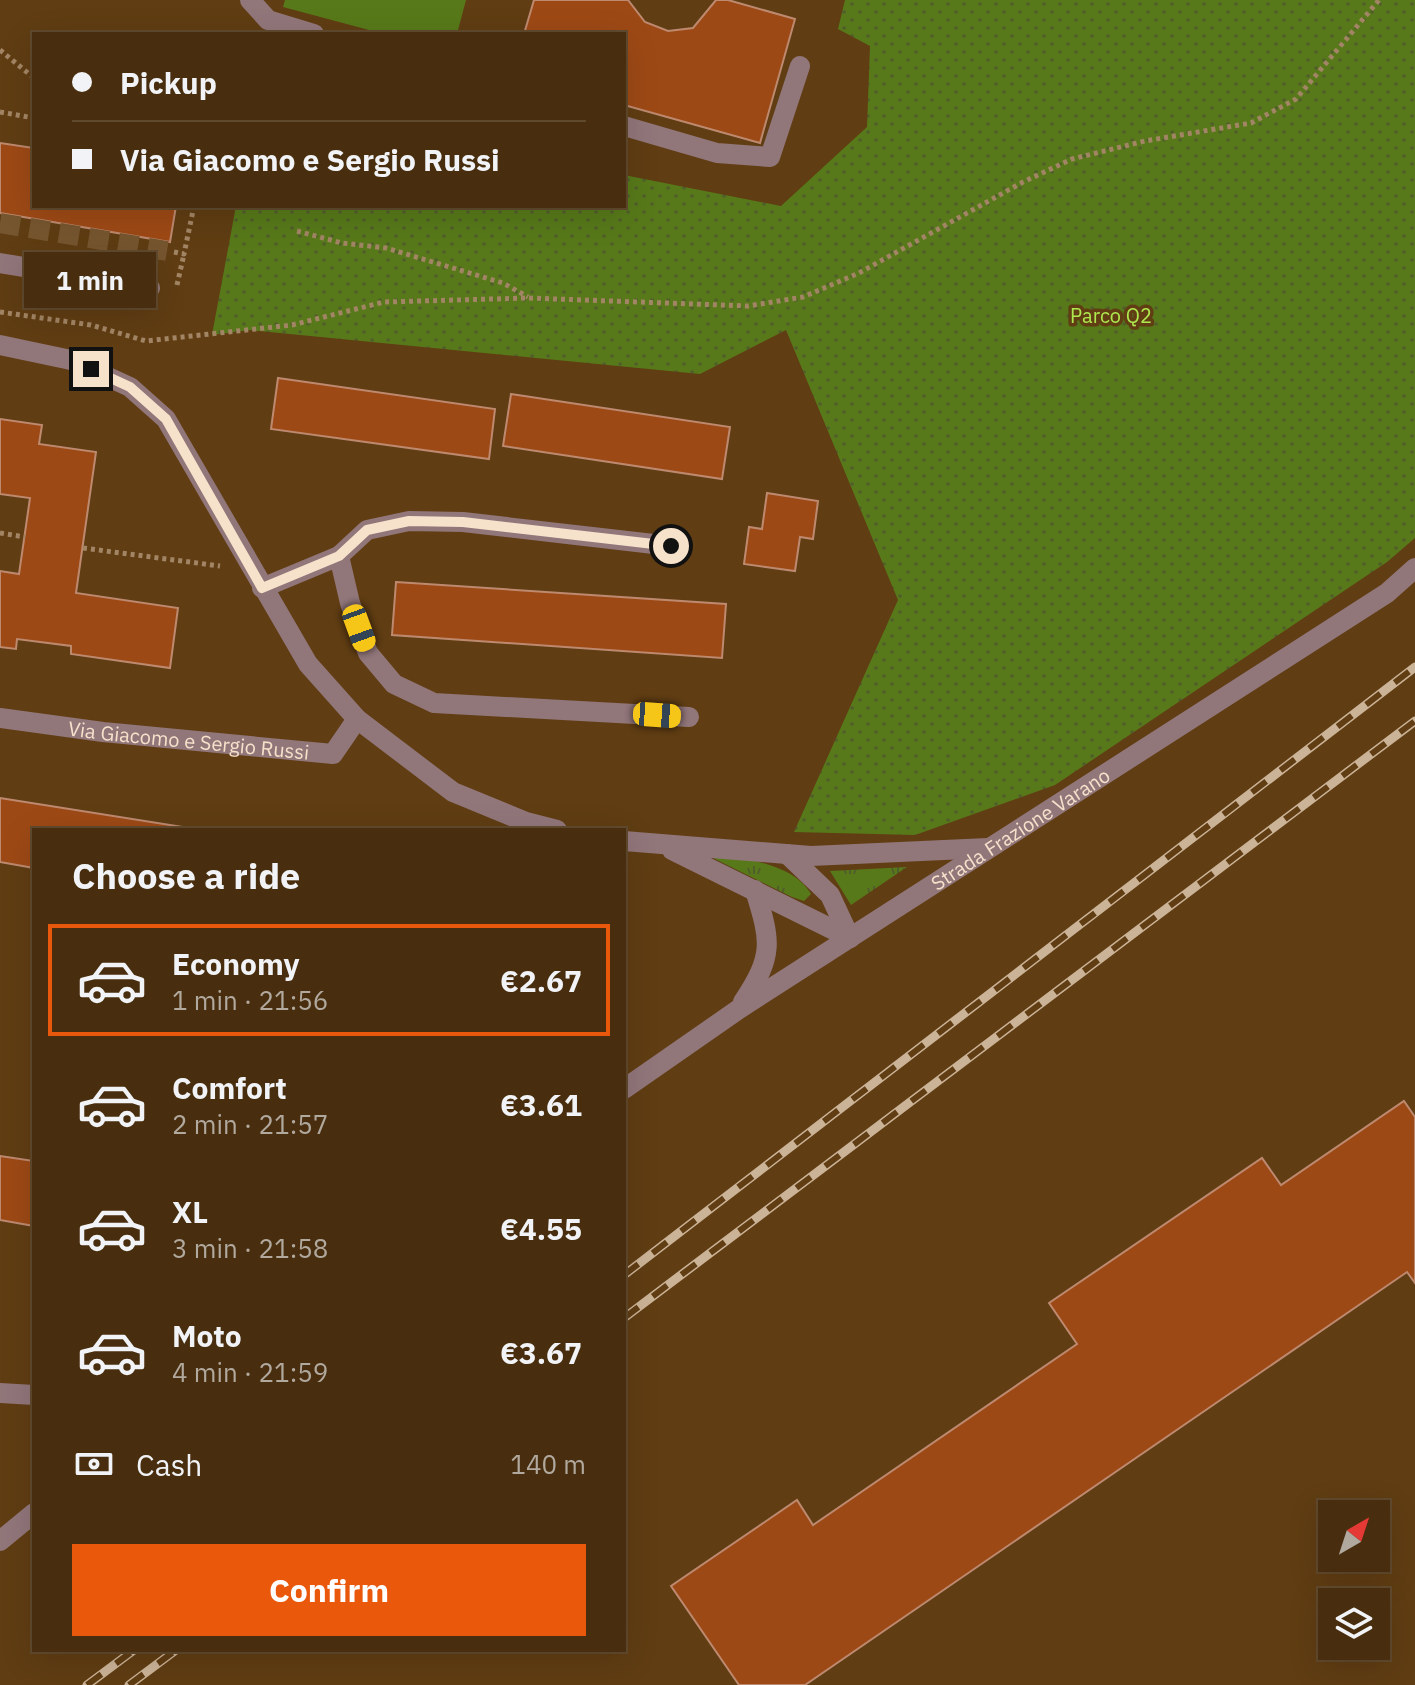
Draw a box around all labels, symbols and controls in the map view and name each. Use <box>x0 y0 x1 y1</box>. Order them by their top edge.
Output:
text: Pickup <box>120 63 217 102</box>
text: Via Giacomo e Sergio Russi <box>120 140 500 179</box>
callout: 1 min <box>25 253 157 309</box>
text: 1 min <box>56 263 124 297</box>
park label: Parco Q2 <box>1070 302 1152 329</box>
route end <box>73 351 109 387</box>
route start <box>653 528 689 564</box>
car <box>340 601 378 655</box>
car <box>632 701 682 729</box>
street label: Via Giacomo e Sergio Russi <box>67 714 310 765</box>
street label: Strada Frazione Varano <box>925 761 1115 896</box>
text: Choose a ride <box>72 852 300 899</box>
icon: car <box>76 944 148 1016</box>
text: Economy <box>172 944 300 983</box>
text: €2.67 <box>500 961 582 1000</box>
text: 1 min · 21:56 <box>172 983 328 1017</box>
icon: car <box>76 1068 148 1140</box>
text: Comfort <box>172 1068 287 1107</box>
text: €3.61 <box>500 1085 582 1124</box>
text: 2 min · 21:57 <box>172 1107 328 1141</box>
icon: car <box>76 1192 148 1264</box>
text: XL <box>172 1192 208 1231</box>
text: €4.55 <box>500 1209 582 1248</box>
text: 3 min · 21:58 <box>172 1231 328 1265</box>
icon: car <box>76 1316 148 1388</box>
text: Moto <box>172 1316 242 1355</box>
text: €3.67 <box>500 1333 582 1372</box>
text: 4 min · 21:59 <box>172 1355 328 1389</box>
icon: cash <box>72 1442 116 1486</box>
text: Cash <box>136 1445 202 1484</box>
text: 140 m <box>510 1447 586 1481</box>
north arrow <box>1318 1500 1390 1572</box>
map controls <box>1318 1500 1390 1660</box>
button: Confirm <box>72 1544 586 1636</box>
button: layers <box>1318 1588 1390 1660</box>

